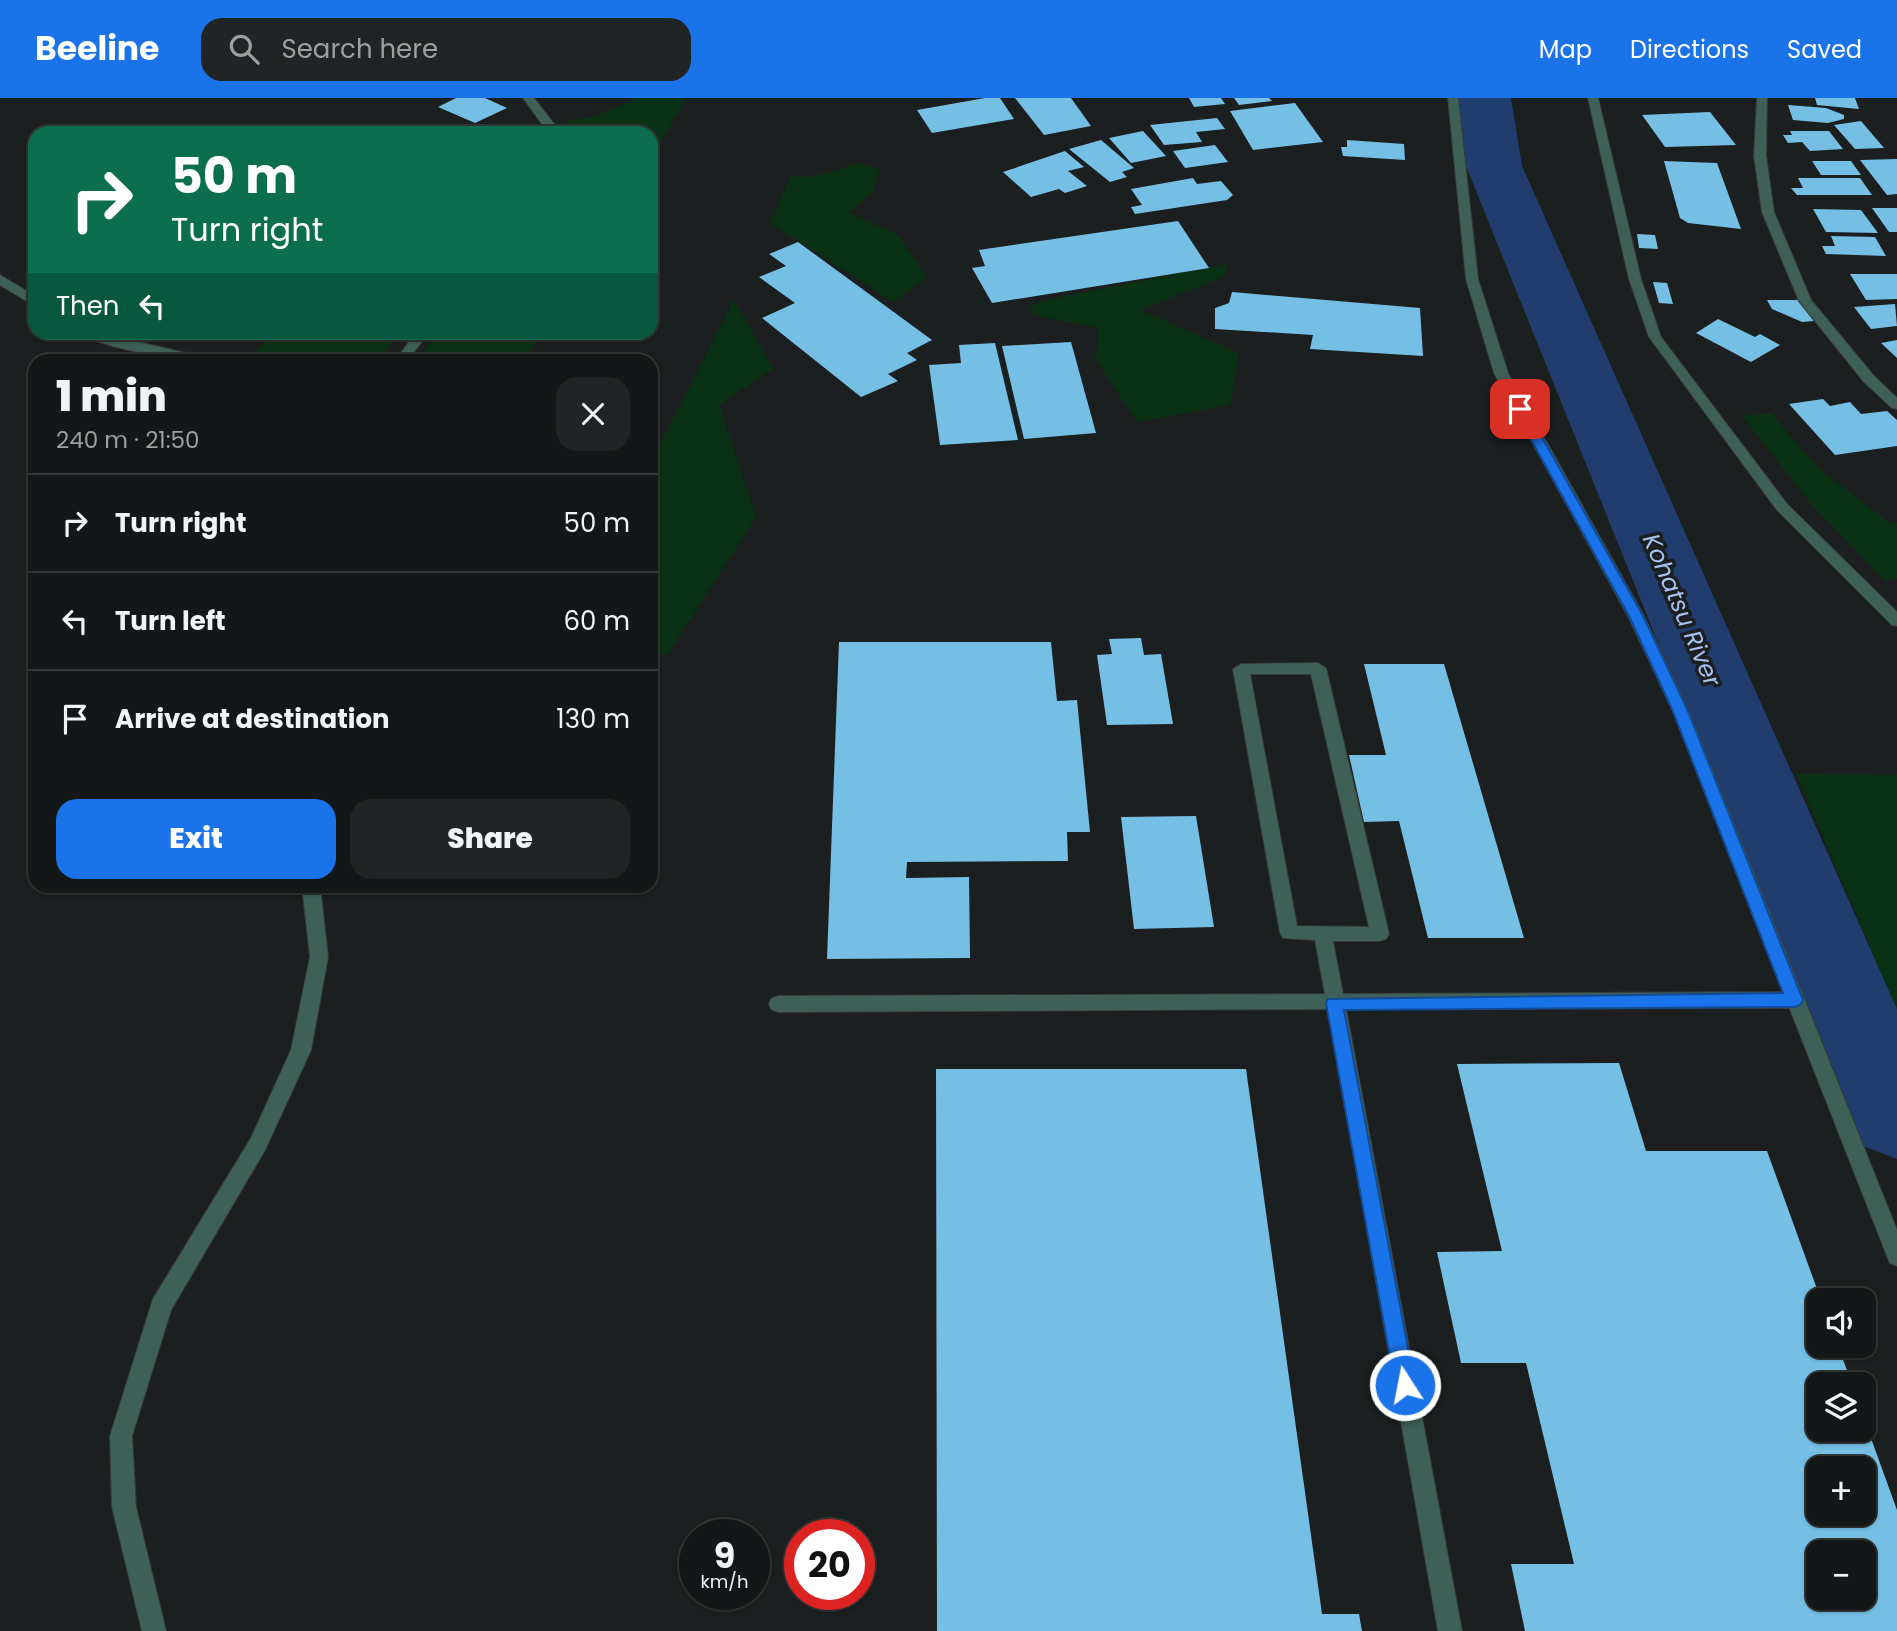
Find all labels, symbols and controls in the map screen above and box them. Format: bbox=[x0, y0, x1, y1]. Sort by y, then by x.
search box bbox=[201, 18, 691, 81]
text: Beeline bbox=[35, 25, 159, 72]
icon: search bbox=[225, 30, 263, 68]
text: Search here bbox=[281, 31, 438, 67]
text: Map bbox=[1539, 33, 1592, 66]
text: Directions bbox=[1630, 33, 1749, 66]
text: Saved bbox=[1787, 33, 1862, 66]
text: 50 m bbox=[171, 142, 297, 210]
icon: right bbox=[56, 154, 147, 245]
text: Turn right bbox=[171, 207, 323, 252]
icon: left bbox=[133, 287, 171, 325]
text: Then bbox=[56, 288, 119, 324]
text: 1 min bbox=[56, 367, 167, 426]
button: close bbox=[556, 377, 630, 451]
pin bbox=[1490, 379, 1550, 439]
icon: arrive bbox=[1501, 390, 1539, 428]
text: 240 m · 21:50 bbox=[56, 424, 200, 456]
icon: right bbox=[56, 504, 94, 542]
text: Turn right bbox=[115, 505, 247, 541]
text: 50 m bbox=[564, 505, 630, 541]
water label: Kohatsu River bbox=[1635, 529, 1729, 692]
icon: left bbox=[56, 602, 94, 640]
text: Turn left bbox=[115, 603, 226, 639]
text: 60 m bbox=[563, 603, 630, 639]
icon: arrive bbox=[56, 700, 94, 738]
text: Arrive at destination bbox=[115, 701, 390, 737]
text: 130 m bbox=[556, 701, 630, 737]
button: Exit bbox=[56, 799, 336, 879]
button: Share bbox=[350, 799, 630, 879]
map controls bbox=[1806, 1288, 1876, 1610]
button: sound bbox=[1806, 1288, 1876, 1358]
position arrow bbox=[1368, 1348, 1442, 1422]
button: layers bbox=[1806, 1372, 1876, 1442]
button: + bbox=[1806, 1456, 1876, 1526]
speed limit sign: 20 bbox=[784, 1519, 875, 1610]
text: 9 bbox=[714, 1531, 735, 1580]
button: − bbox=[1806, 1540, 1876, 1610]
text: km/h bbox=[701, 1569, 748, 1594]

